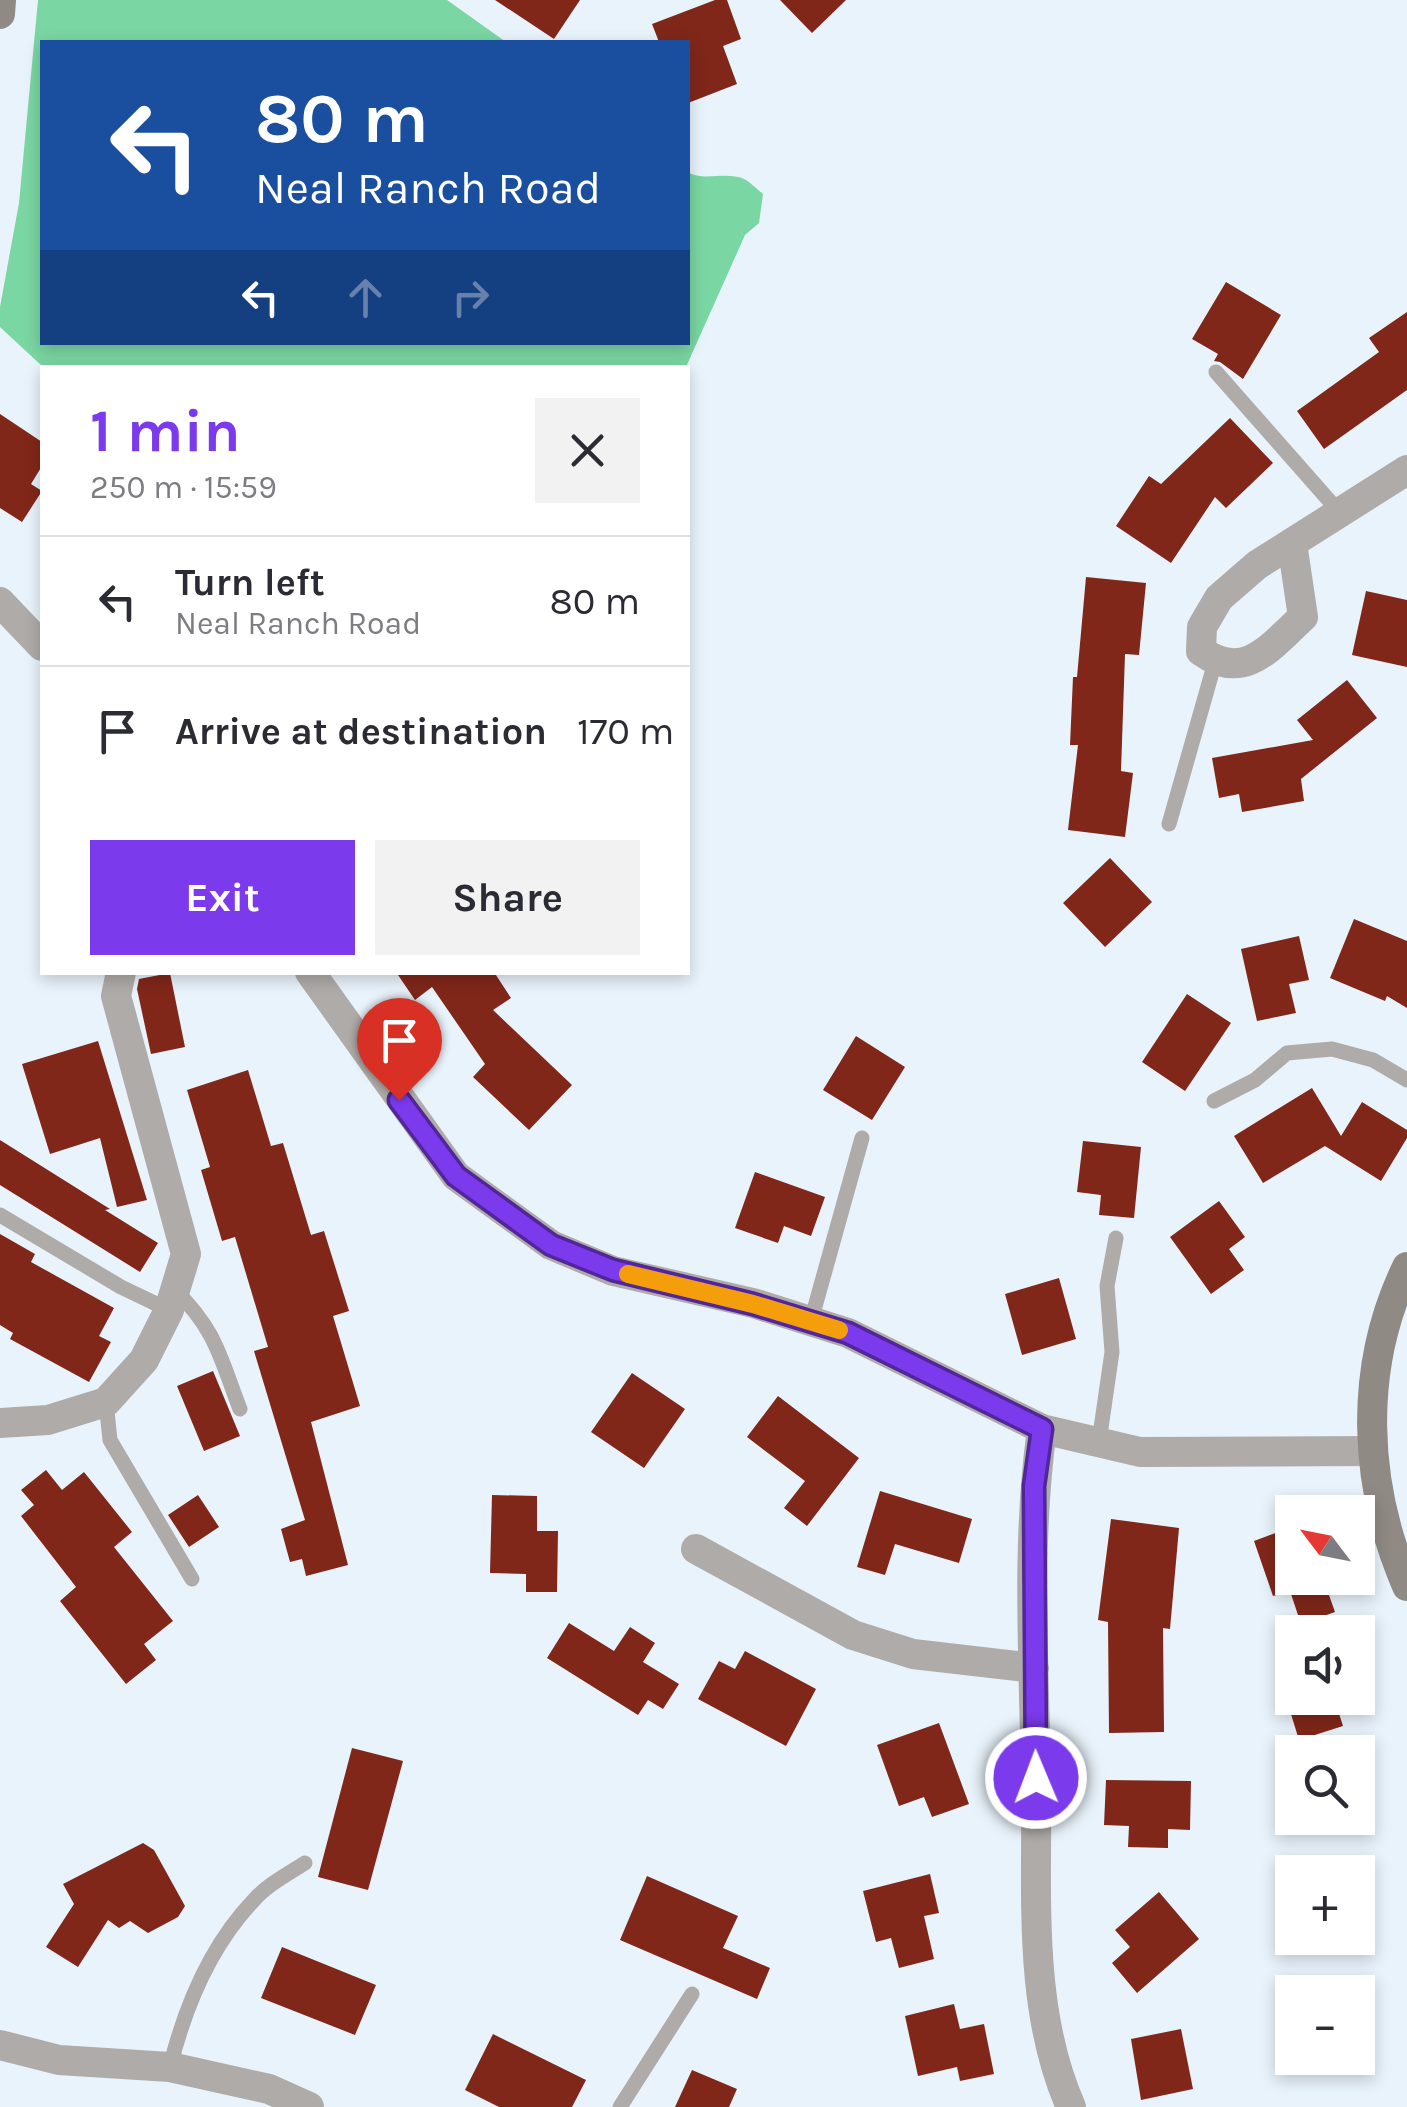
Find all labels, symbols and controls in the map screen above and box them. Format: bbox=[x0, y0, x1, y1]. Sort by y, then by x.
text: 80 m bbox=[255, 78, 429, 160]
icon: left bbox=[90, 80, 220, 210]
text: Neal Ranch Road bbox=[255, 162, 601, 214]
icon: left bbox=[233, 270, 288, 325]
icon: ahead bbox=[338, 270, 393, 325]
icon: right bbox=[443, 270, 498, 325]
text: 1 min bbox=[90, 396, 241, 466]
button: close bbox=[535, 398, 640, 503]
text: 250 m · 15:59 bbox=[90, 469, 277, 506]
text: Turn left bbox=[175, 560, 325, 605]
icon: left bbox=[90, 574, 145, 629]
text: 80 m bbox=[550, 579, 640, 624]
text: Neal Ranch Road bbox=[175, 605, 421, 642]
icon: arrive bbox=[90, 704, 145, 759]
text: Arrive at destination bbox=[175, 709, 547, 754]
text: 170 m bbox=[577, 709, 674, 754]
button: Exit bbox=[90, 840, 355, 955]
button: Share bbox=[375, 840, 640, 955]
pin bbox=[357, 998, 442, 1101]
icon: arrive bbox=[372, 1013, 427, 1068]
north arrow bbox=[1275, 1495, 1375, 1595]
map controls bbox=[1275, 1495, 1375, 2075]
button: sound bbox=[1275, 1615, 1375, 1715]
position arrow bbox=[984, 1726, 1088, 1830]
button: search bbox=[1275, 1735, 1375, 1835]
button: + bbox=[1275, 1855, 1375, 1955]
button: − bbox=[1275, 1975, 1375, 2075]

